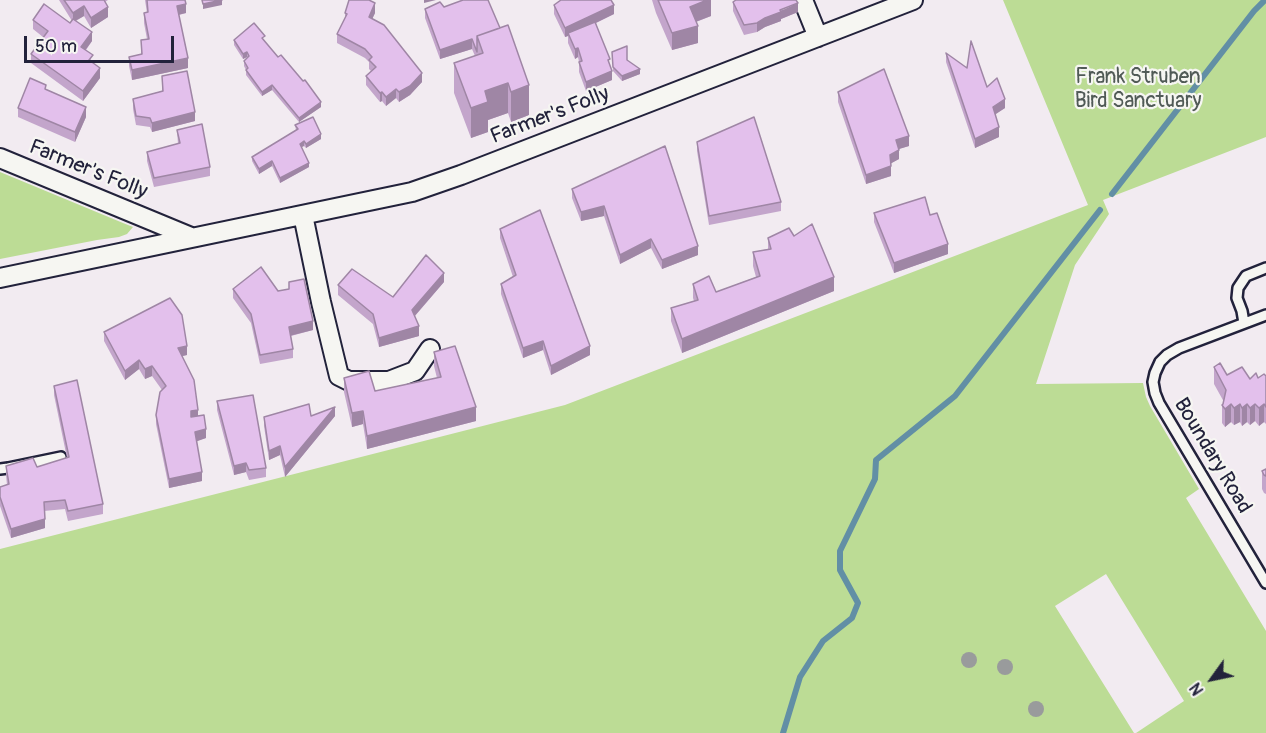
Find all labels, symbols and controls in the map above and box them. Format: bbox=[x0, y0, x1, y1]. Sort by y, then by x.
scale bar bbox=[27, 24, 177, 62]
text: 50 m bbox=[35, 35, 77, 58]
park label: Frank Struben Bird Sanctuary bbox=[1075, 65, 1201, 115]
street label: Farmer's Folly bbox=[487, 82, 613, 150]
street label: Farmer's Folly bbox=[25, 135, 151, 205]
street label: Boundary Road bbox=[1168, 394, 1256, 518]
north arrow bbox=[1182, 649, 1242, 709]
text: N bbox=[1186, 679, 1208, 699]

